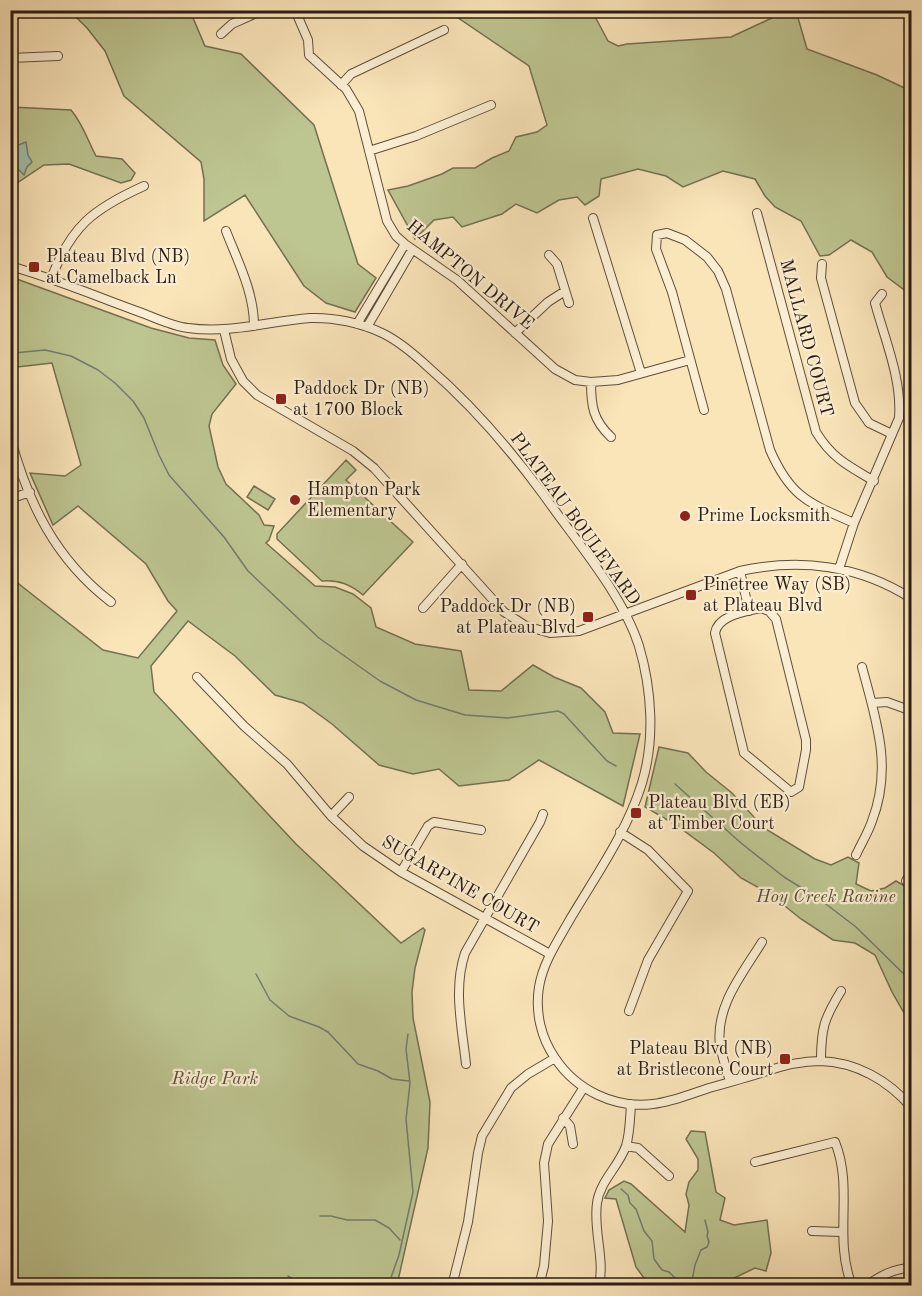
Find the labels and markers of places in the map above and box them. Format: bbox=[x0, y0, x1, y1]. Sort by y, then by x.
place label: Plateau Blvd (NB) at Camelback Ln bbox=[46, 247, 190, 287]
marker: Plateau Blvd (NB) at Camelback Ln bbox=[27, 260, 41, 274]
place label: Paddock Dr (NB) at 1700 Block bbox=[293, 379, 429, 419]
marker: Paddock Dr (NB) at 1700 Block bbox=[274, 392, 288, 406]
place label: Hampton Park Elementary bbox=[307, 481, 421, 520]
marker: Hampton Park Elementary bbox=[288, 493, 302, 507]
place label: Prime Locksmith bbox=[697, 507, 831, 525]
marker: Prime Locksmith bbox=[678, 509, 692, 523]
place label: Pinetree Way (SB) at Plateau Blvd bbox=[703, 575, 851, 615]
marker: Pinetree Way (SB) at Plateau Blvd bbox=[684, 588, 698, 602]
place label: Paddock Dr (NB) at Plateau Blvd bbox=[440, 597, 576, 637]
marker: Paddock Dr (NB) at Plateau Blvd bbox=[581, 610, 595, 624]
place label: Plateau Blvd (EB) at Timber Court bbox=[648, 793, 791, 833]
marker: Plateau Blvd (EB) at Timber Court bbox=[629, 806, 643, 820]
place label: Plateau Blvd (NB) at Bristlecone Court bbox=[617, 1039, 773, 1079]
marker: Plateau Blvd (NB) at Bristlecone Court bbox=[778, 1052, 792, 1066]

